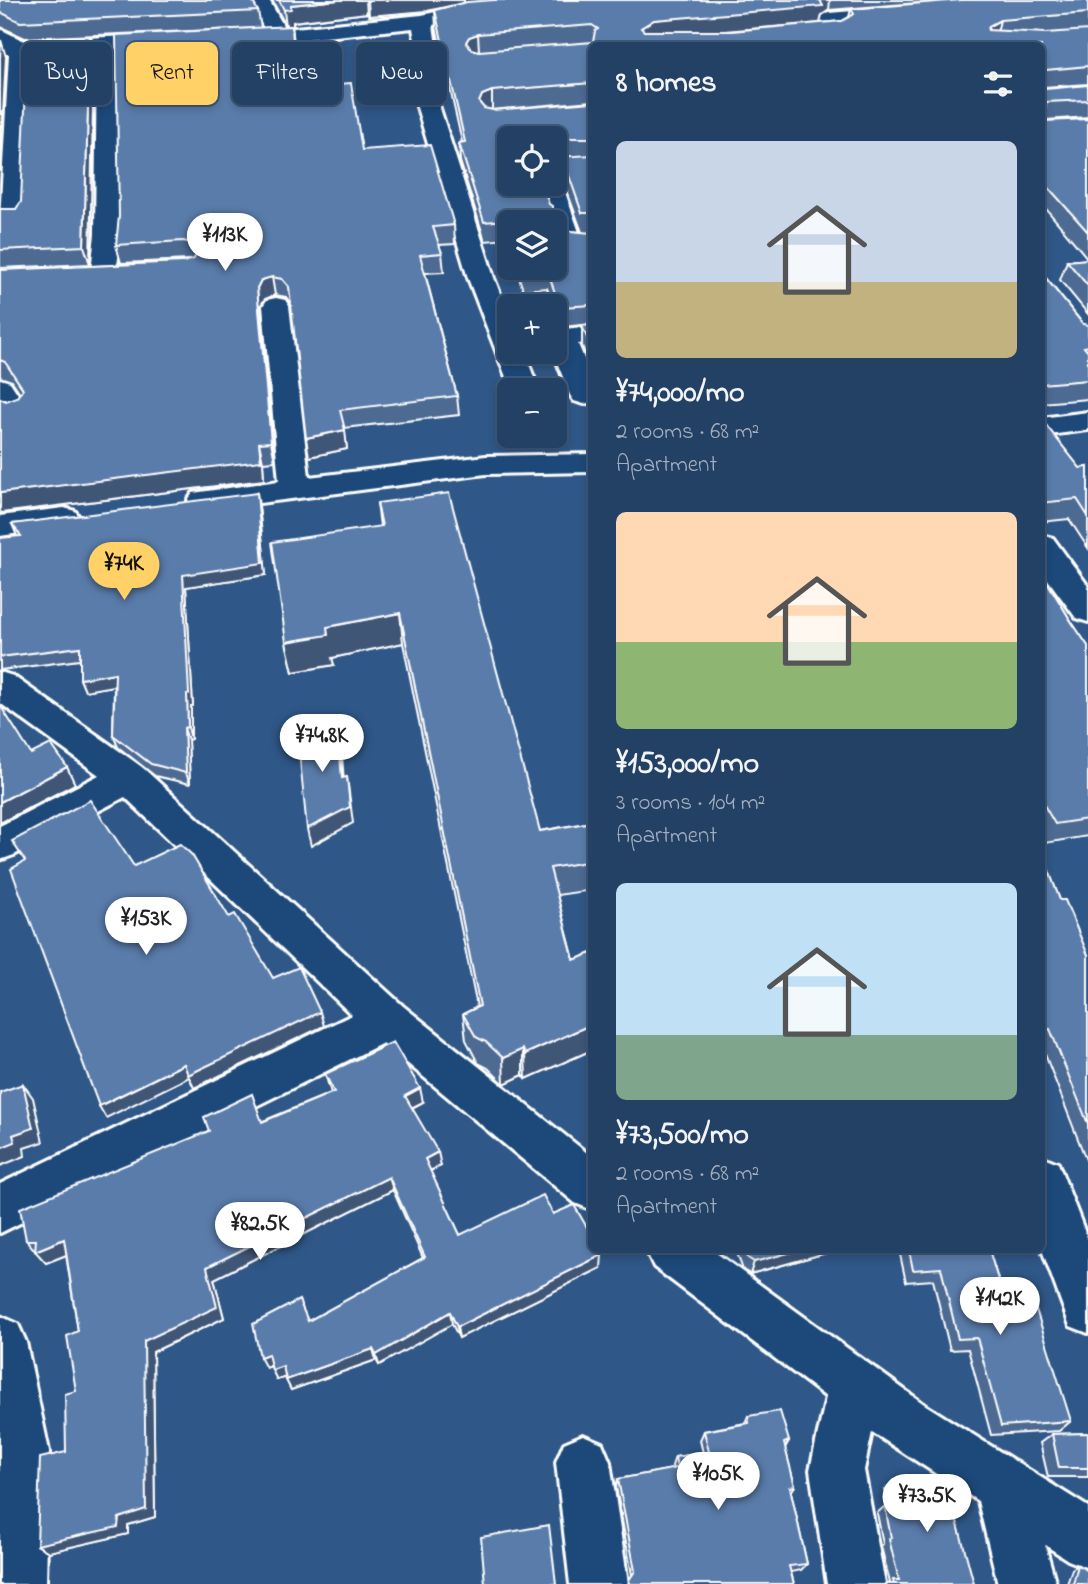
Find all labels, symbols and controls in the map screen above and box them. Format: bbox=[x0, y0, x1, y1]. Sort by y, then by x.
chip: Buy bbox=[21, 42, 112, 105]
chip: Rent bbox=[126, 42, 218, 105]
chip: Filters bbox=[232, 42, 342, 105]
chip: New bbox=[356, 42, 447, 105]
text: 8 homes bbox=[616, 62, 717, 106]
icon: filters bbox=[979, 65, 1017, 103]
map controls bbox=[497, 126, 567, 448]
button: locate bbox=[497, 126, 567, 196]
icon: home bbox=[754, 187, 880, 313]
button: layers bbox=[497, 210, 567, 280]
pin: ¥113K bbox=[176, 214, 274, 273]
text: ¥113K bbox=[203, 219, 247, 252]
button: + bbox=[497, 294, 567, 364]
text: ¥74,000/mo bbox=[616, 372, 745, 416]
button: − bbox=[497, 378, 567, 448]
text: 2 rooms · 68 m² bbox=[616, 416, 759, 449]
text: Apartment bbox=[616, 449, 717, 482]
pin: ¥74K bbox=[83, 542, 165, 602]
text: ¥74K bbox=[104, 548, 144, 581]
icon: home bbox=[754, 558, 880, 684]
pin: ¥74.8K bbox=[265, 714, 379, 774]
text: ¥74.8K bbox=[296, 720, 348, 753]
text: ¥153,000/mo bbox=[616, 743, 759, 787]
text: 3 rooms · 104 m² bbox=[616, 787, 765, 820]
text: Apartment bbox=[616, 820, 717, 853]
pin: ¥153K bbox=[97, 898, 195, 957]
text: ¥153K bbox=[121, 903, 171, 936]
icon: home bbox=[754, 929, 880, 1055]
text: ¥73,500/mo bbox=[616, 1114, 749, 1158]
text: 2 rooms · 68 m² bbox=[616, 1158, 759, 1191]
text: Apartment bbox=[616, 1191, 717, 1224]
pin: ¥82.5K bbox=[203, 1202, 317, 1262]
text: ¥82.5K bbox=[231, 1208, 289, 1241]
pin: ¥142K bbox=[951, 1278, 1049, 1337]
text: ¥142K bbox=[976, 1283, 1024, 1316]
pin: ¥105K bbox=[669, 1452, 767, 1512]
text: ¥105K bbox=[693, 1458, 743, 1491]
pin: ¥73.5K bbox=[870, 1474, 984, 1534]
text: ¥73.5K bbox=[899, 1480, 955, 1513]

